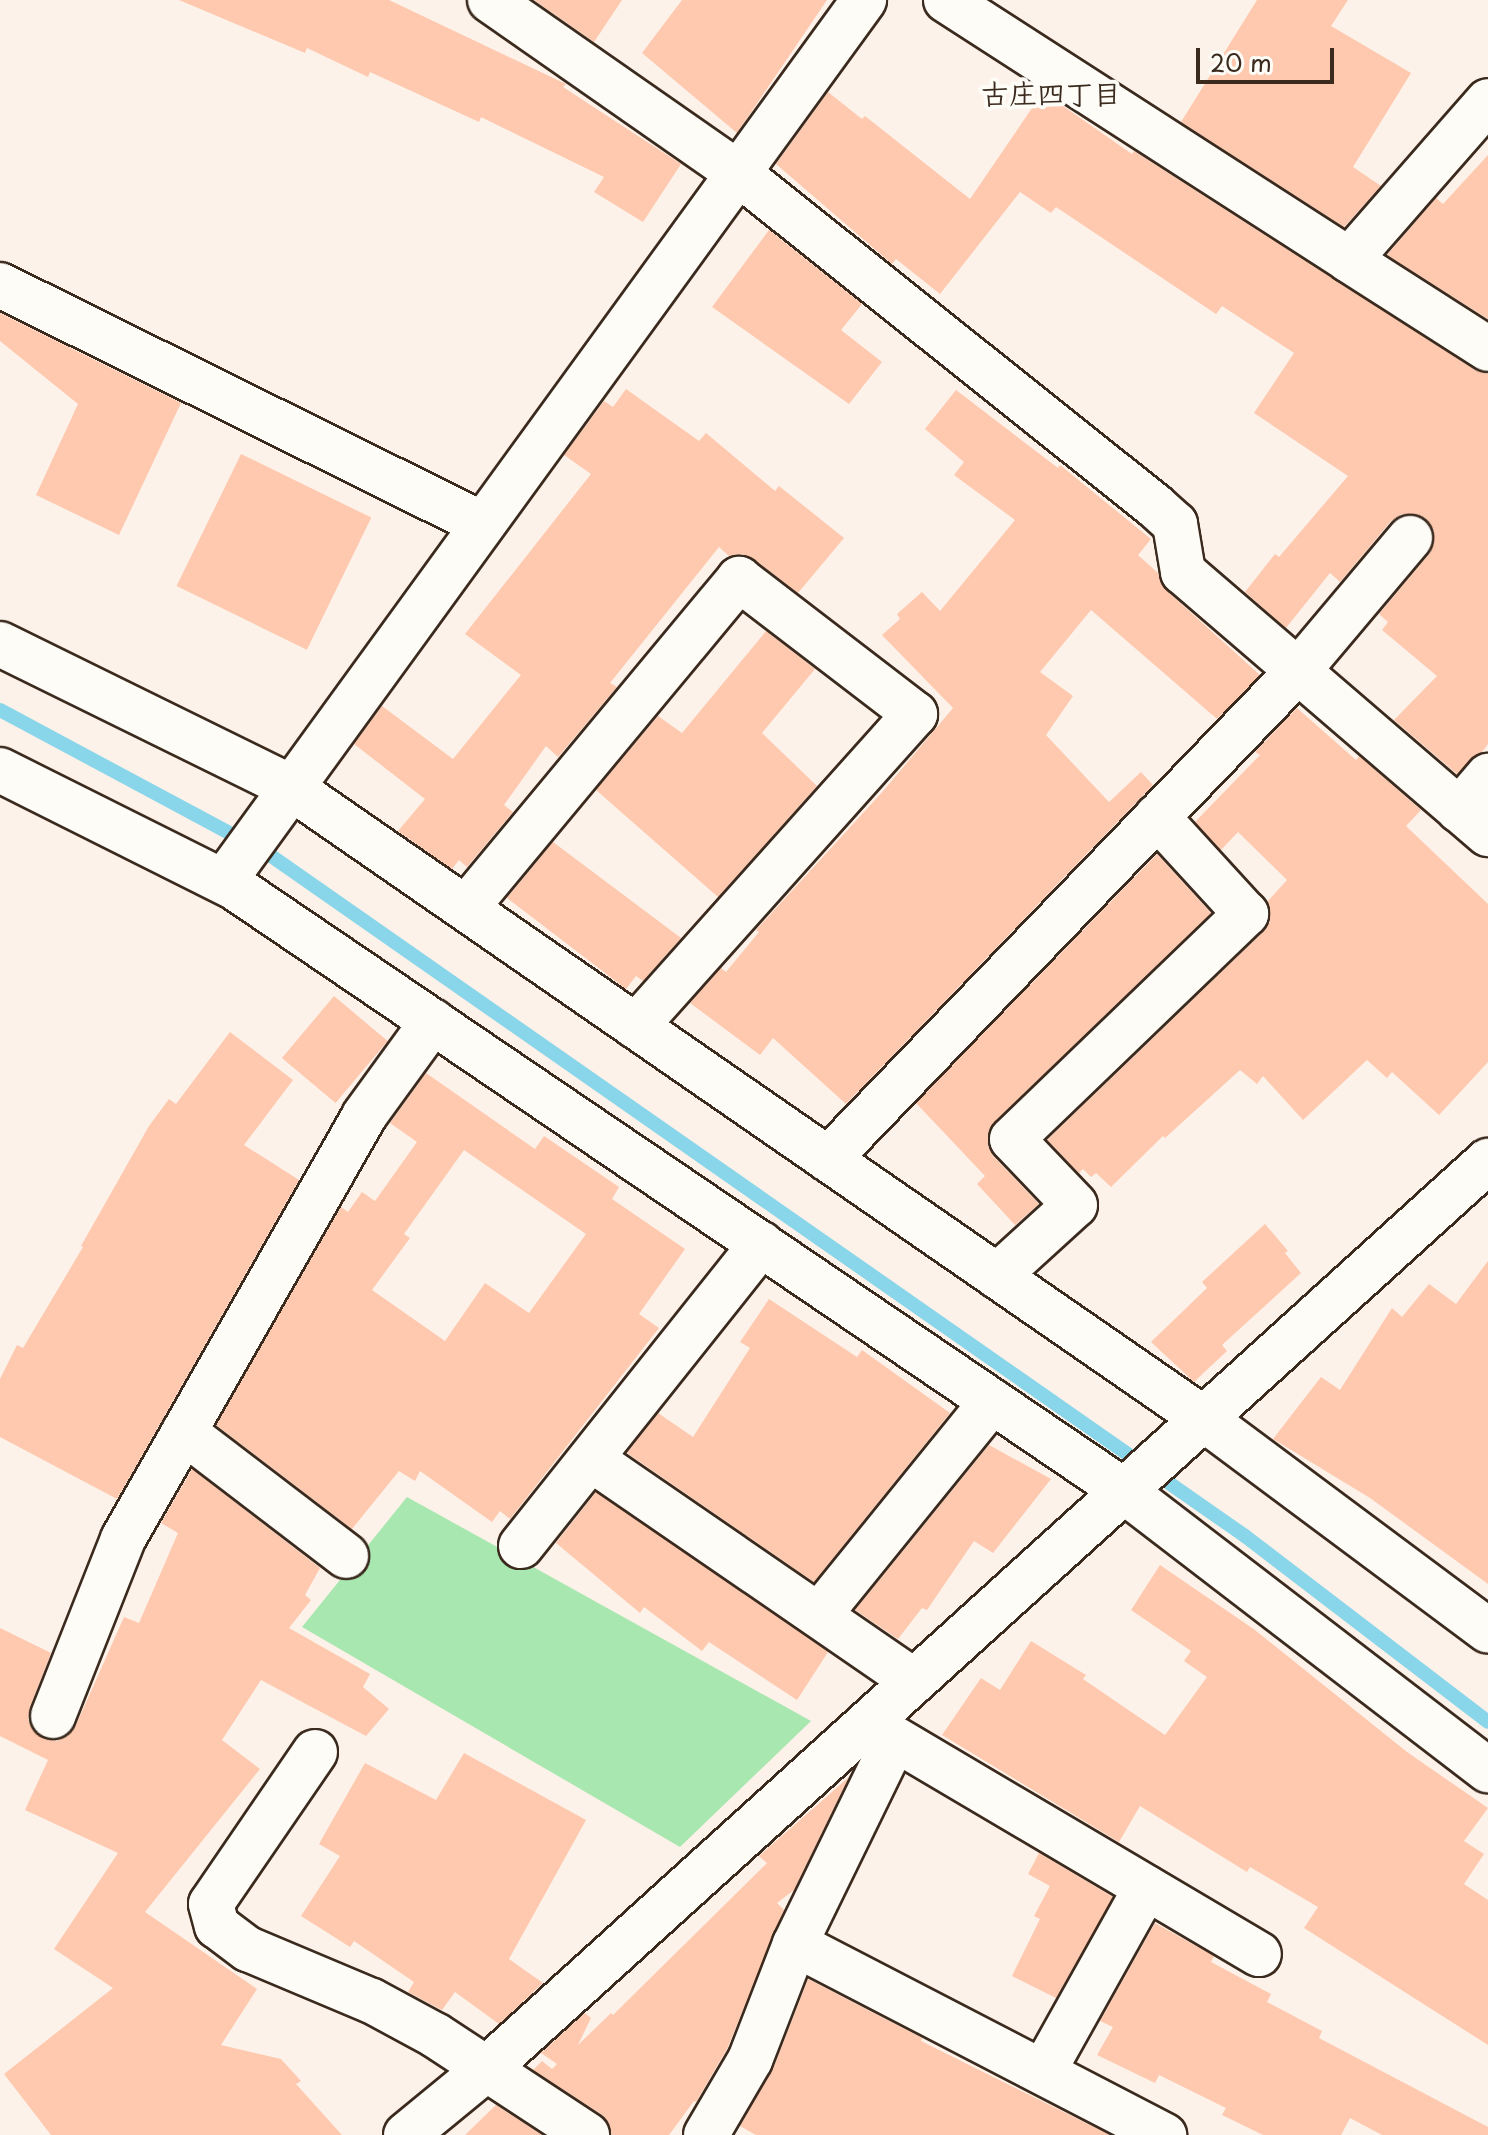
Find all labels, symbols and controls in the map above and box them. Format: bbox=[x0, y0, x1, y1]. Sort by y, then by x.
scale bar bbox=[1200, 32, 1338, 82]
text: 20 m bbox=[1210, 44, 1272, 80]
district label: 古庄四丁目 bbox=[981, 76, 1121, 110]

